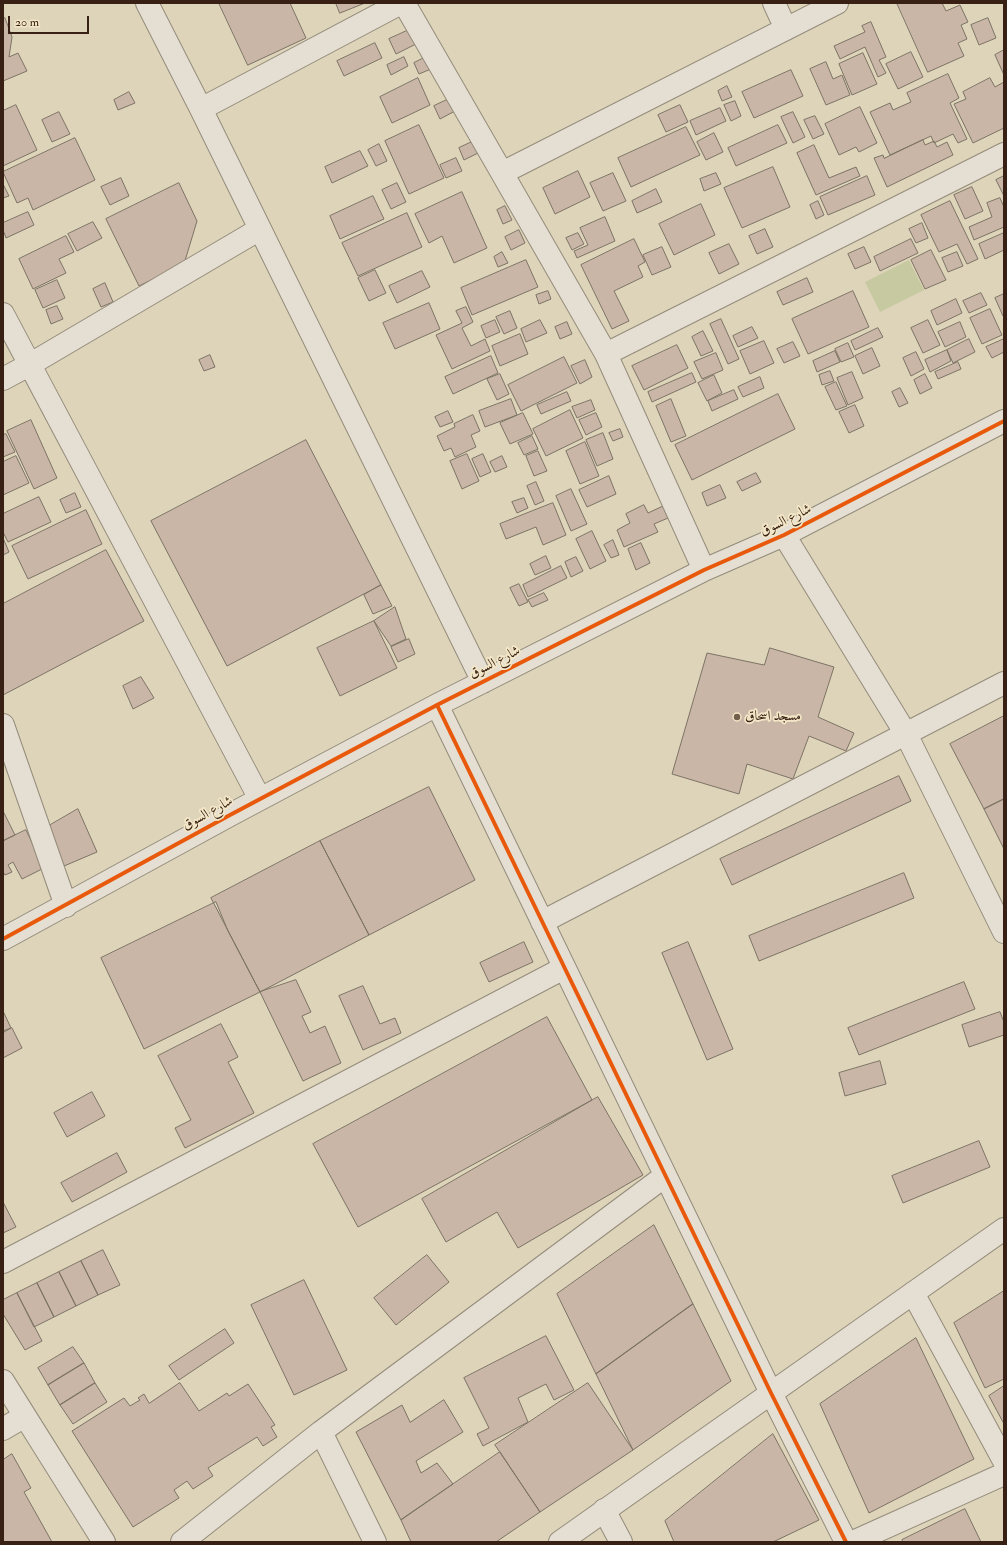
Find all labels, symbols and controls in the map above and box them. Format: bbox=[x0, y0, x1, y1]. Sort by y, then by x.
scale bar bbox=[10, 8, 91, 34]
text: 20 m bbox=[15, 15, 39, 30]
street label: شارع السوق bbox=[758, 501, 814, 541]
street label: شارع السوق bbox=[467, 643, 523, 683]
place label: مسجد اسحاق bbox=[745, 709, 801, 725]
marker: مسجد اسحاق bbox=[732, 712, 742, 722]
street label: شارع السوق bbox=[180, 793, 236, 835]

